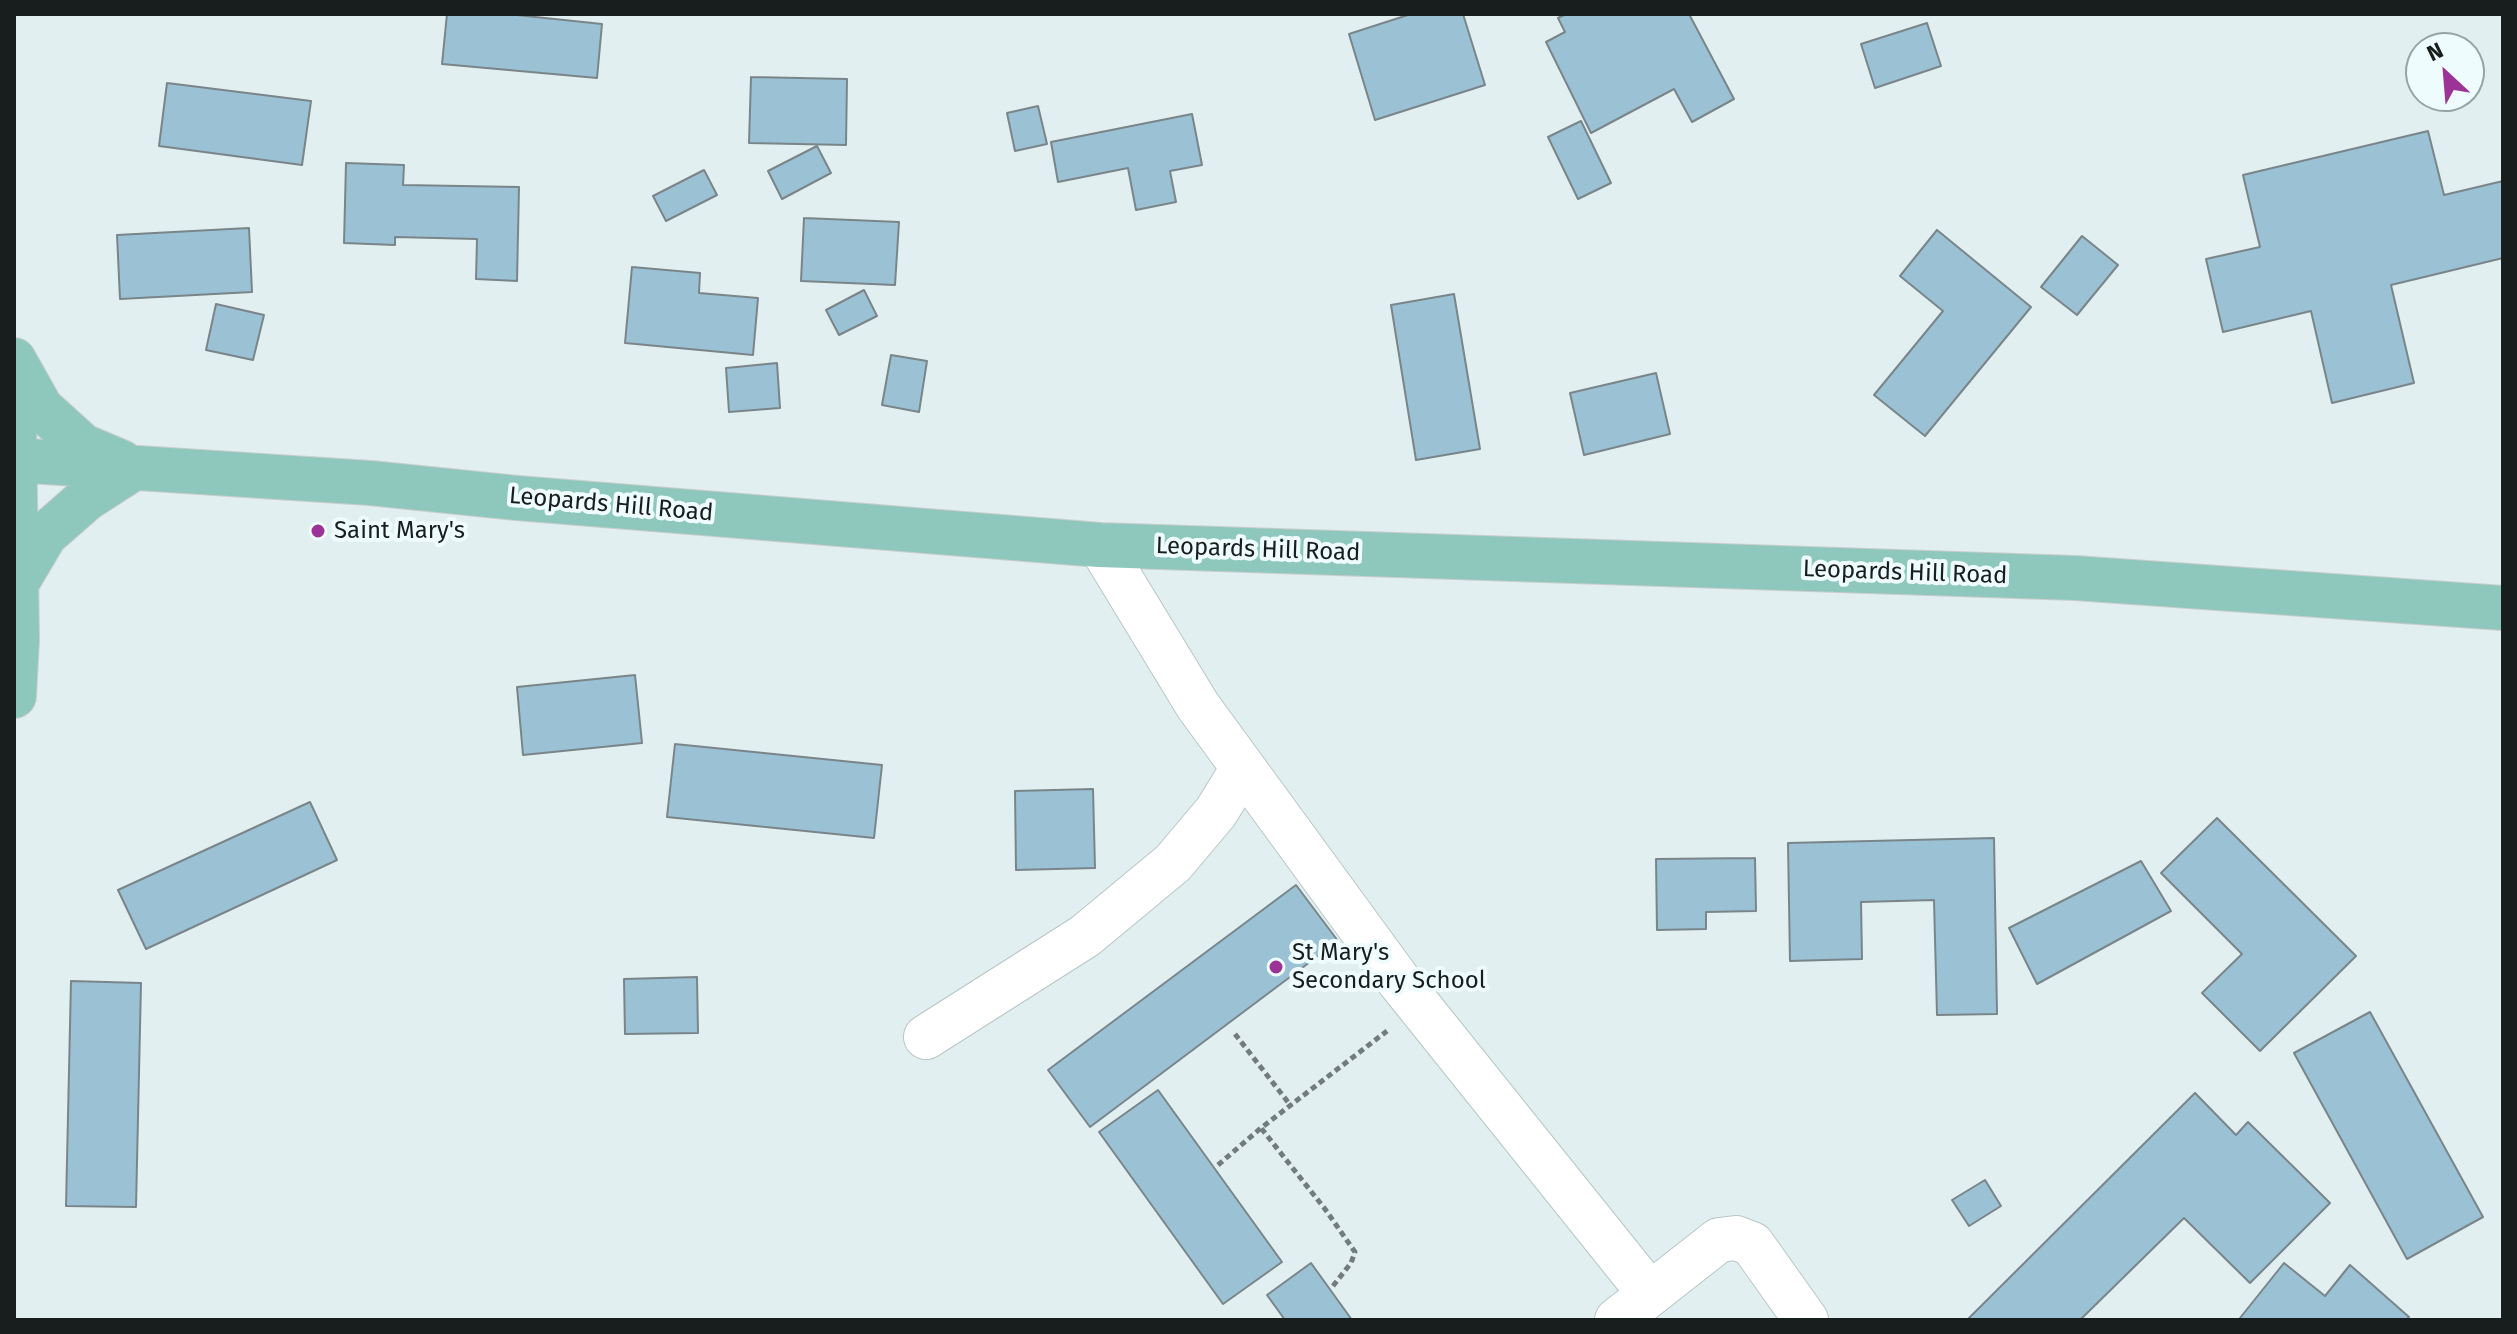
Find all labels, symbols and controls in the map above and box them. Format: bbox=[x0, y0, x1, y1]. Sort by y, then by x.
north arrow bbox=[2405, 32, 2485, 112]
text: N bbox=[2423, 36, 2448, 67]
street label: Leopards Hill Road bbox=[508, 482, 714, 528]
place label: Saint Mary's bbox=[334, 517, 465, 545]
marker: Saint Mary's bbox=[309, 522, 327, 540]
street label: Leopards Hill Road bbox=[1155, 532, 1361, 568]
street label: Leopards Hill Road bbox=[1802, 555, 2008, 591]
place label: St Mary's Secondary School bbox=[1292, 939, 1486, 995]
marker: St Mary's Secondary School bbox=[1267, 958, 1285, 976]

